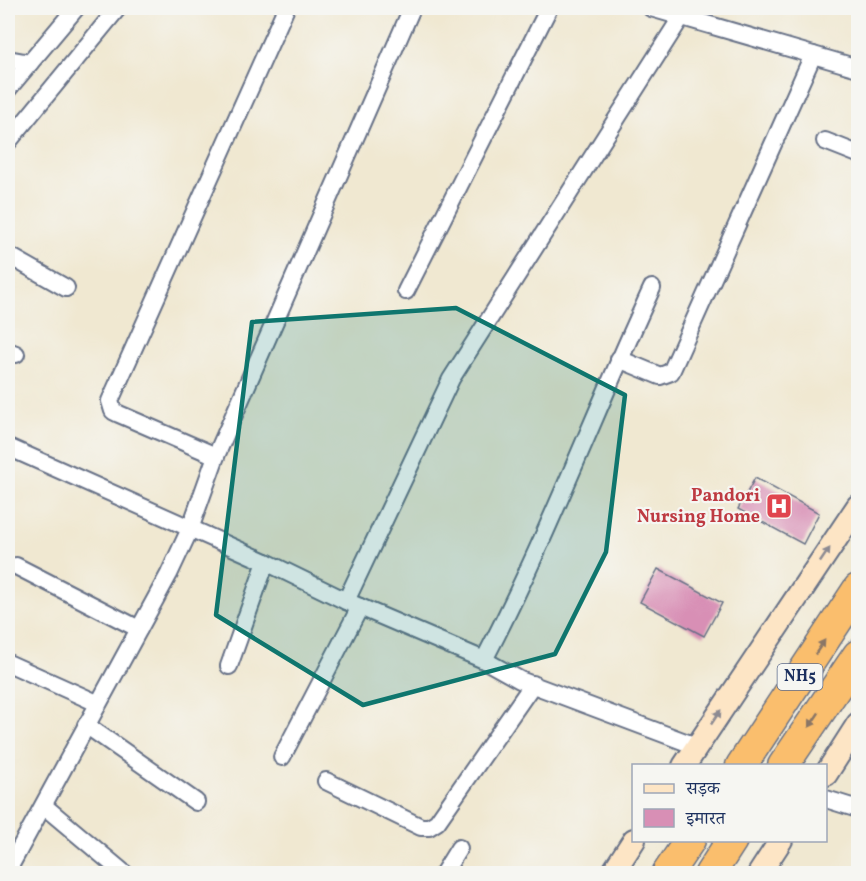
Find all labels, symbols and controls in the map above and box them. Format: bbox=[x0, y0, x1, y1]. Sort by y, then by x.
place label: Pandori Nursing Home bbox=[637, 484, 760, 530]
hospital icon: Pandori Nursing Home bbox=[764, 491, 794, 521]
one-way arrow bbox=[820, 547, 831, 564]
one-way arrow bbox=[814, 639, 825, 655]
road number: NH5 bbox=[778, 664, 822, 690]
one-way arrow bbox=[710, 709, 721, 725]
one-way arrow bbox=[808, 712, 820, 728]
legend bbox=[632, 764, 827, 842]
text: सड़क bbox=[685, 777, 721, 802]
text: इमारत bbox=[685, 807, 726, 832]

